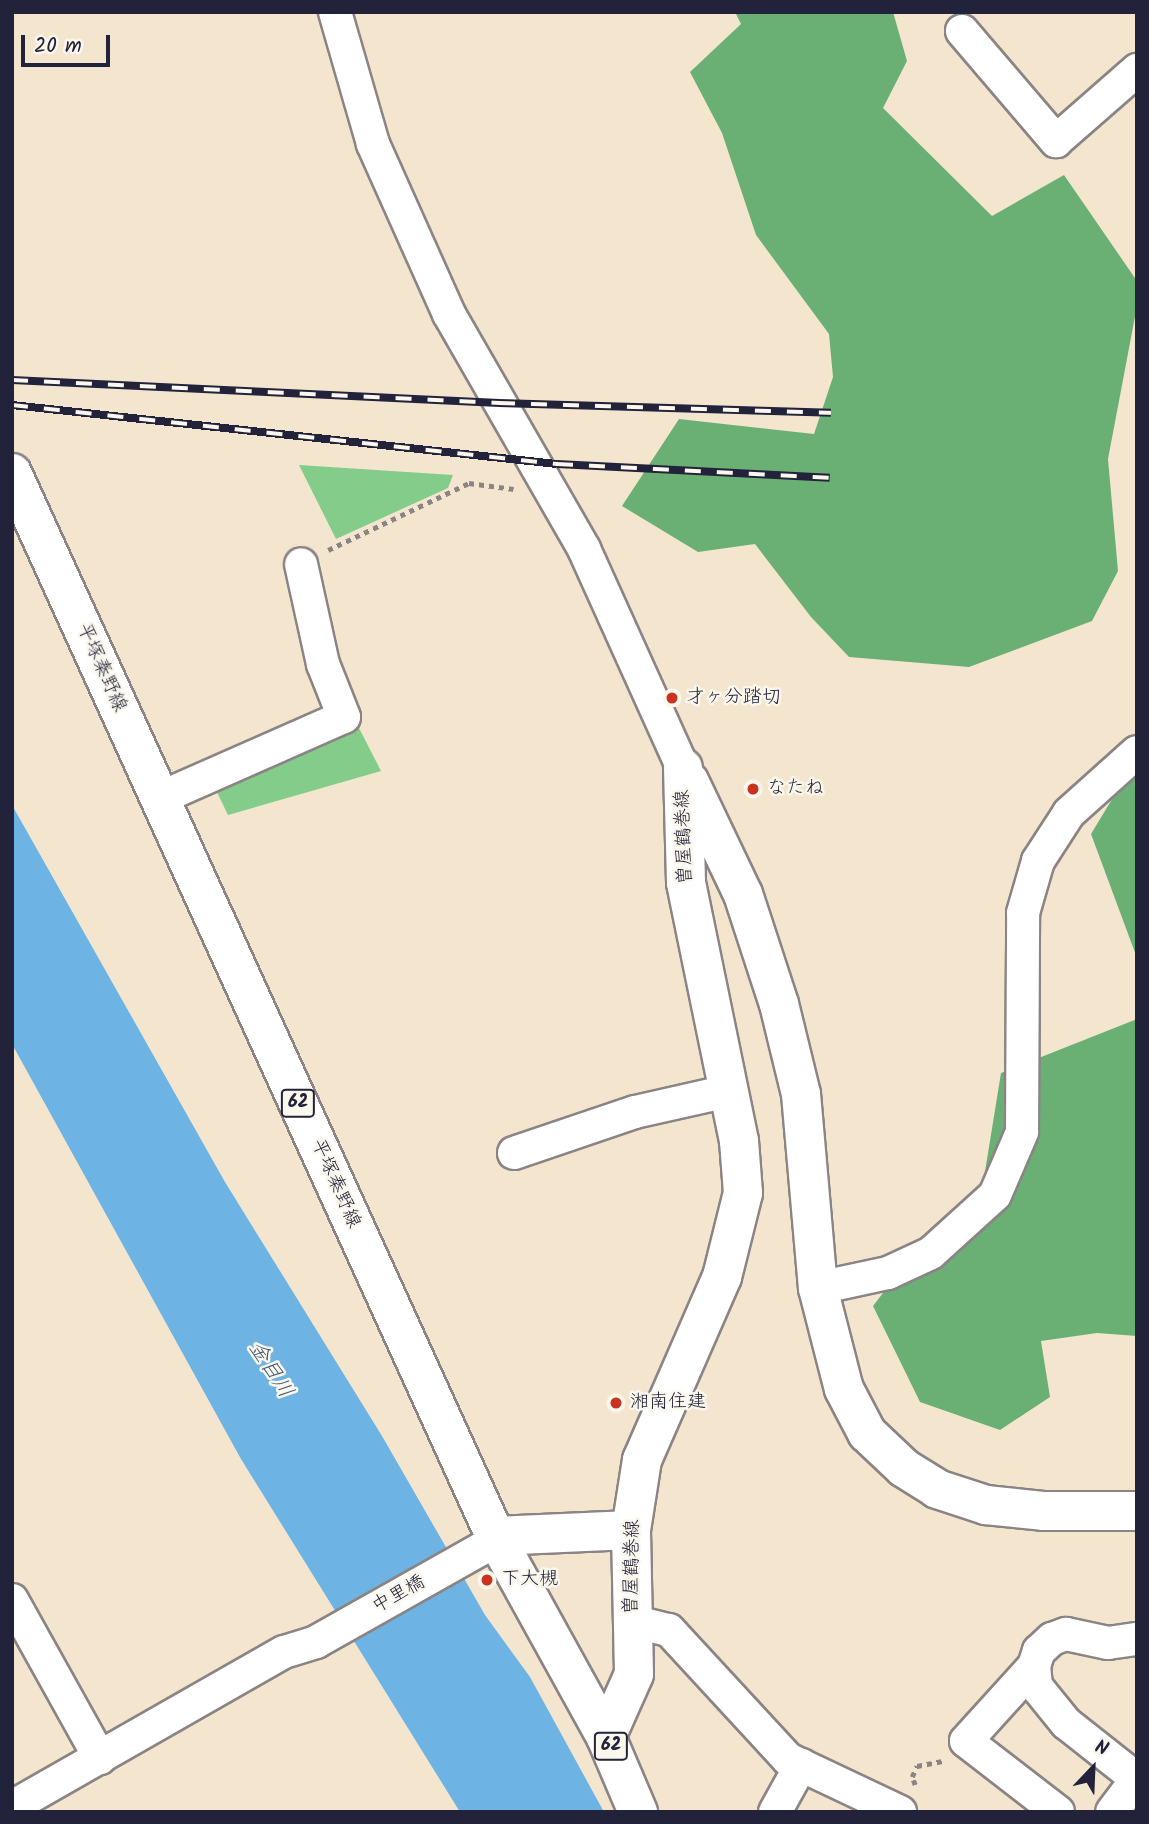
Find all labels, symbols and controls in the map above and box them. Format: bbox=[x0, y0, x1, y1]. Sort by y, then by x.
scale bar bbox=[24, 21, 114, 65]
text: 20 m bbox=[34, 30, 82, 63]
street label: 平塚秦野線 bbox=[71, 620, 131, 716]
place label: 才ヶ分踏切 bbox=[686, 687, 781, 709]
marker: 才ヶ分踏切 bbox=[664, 690, 680, 706]
place label: なたね bbox=[767, 778, 824, 800]
marker: なたね bbox=[745, 781, 761, 797]
street label: 曽屋鶴巻線 bbox=[672, 789, 698, 885]
road number: 62 bbox=[280, 1088, 316, 1118]
street label: 平塚秦野線 bbox=[305, 1136, 365, 1232]
water label: 金目川 bbox=[242, 1337, 298, 1403]
place label: 湘南住建 bbox=[630, 1392, 706, 1414]
marker: 湘南住建 bbox=[608, 1395, 624, 1411]
street label: 曽屋鶴巻線 bbox=[621, 1519, 645, 1615]
place label: 下大槻 bbox=[501, 1569, 558, 1591]
street label: 中里橋 bbox=[369, 1571, 429, 1619]
marker: 下大槻 bbox=[479, 1572, 495, 1588]
road number: 62 bbox=[594, 1731, 628, 1760]
north arrow bbox=[1058, 1733, 1128, 1803]
text: N bbox=[1090, 1733, 1113, 1765]

